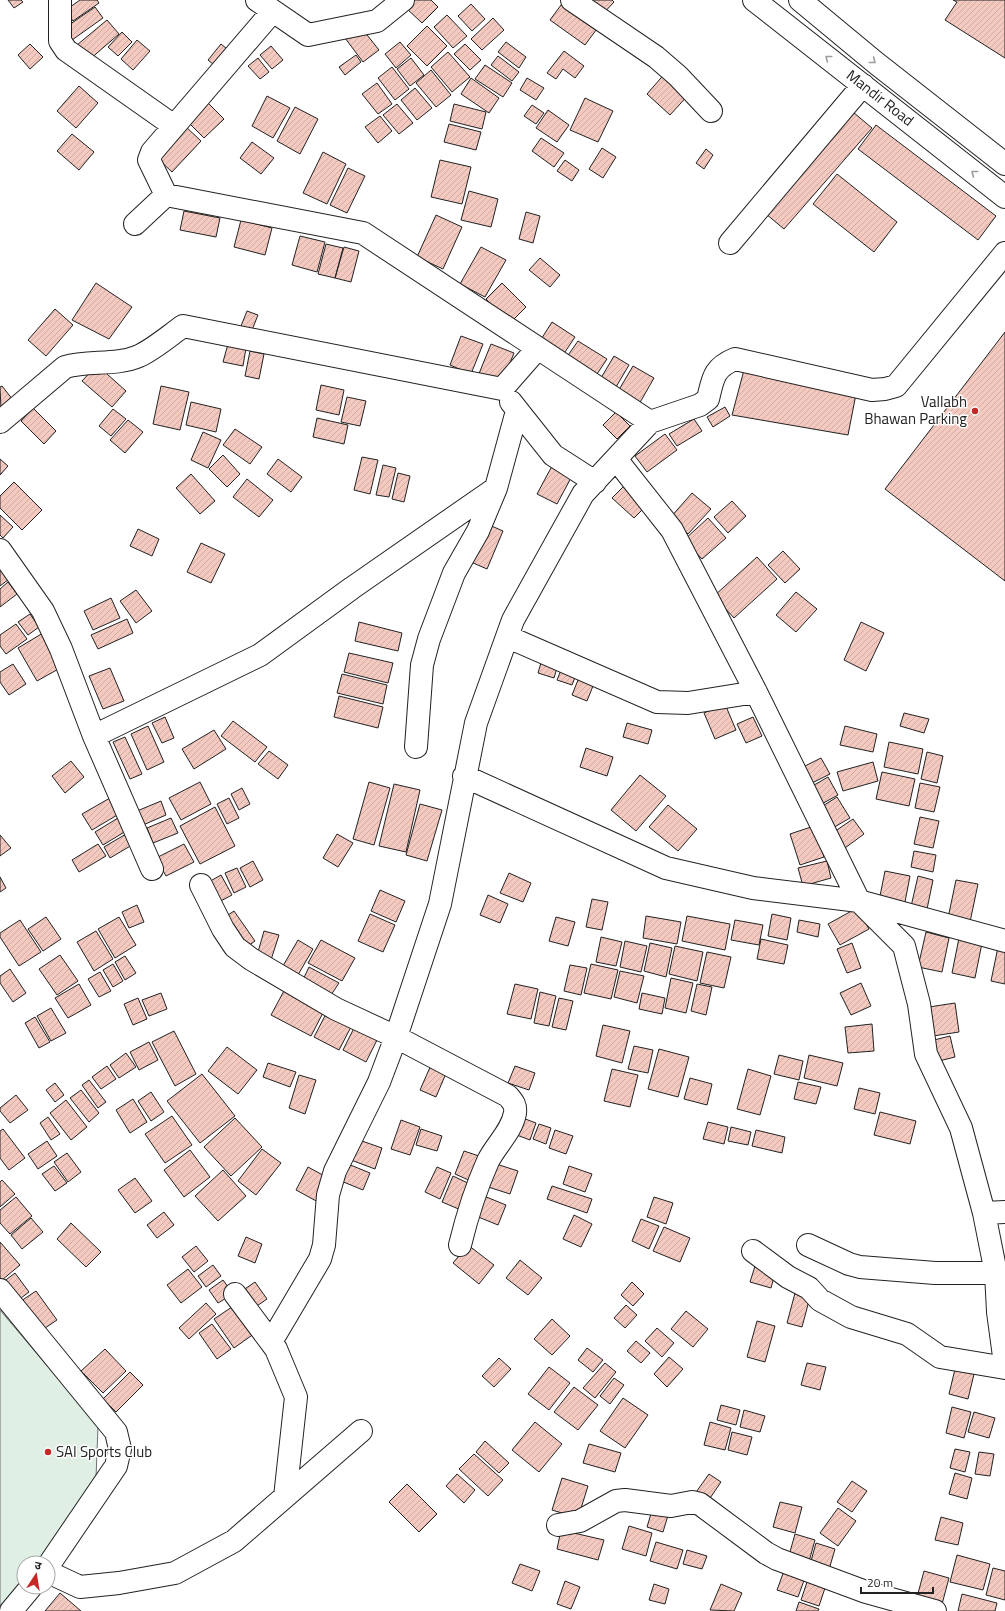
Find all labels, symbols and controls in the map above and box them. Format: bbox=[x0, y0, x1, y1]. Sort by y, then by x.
one-way arrow bbox=[826, 55, 833, 62]
one-way arrow bbox=[869, 56, 876, 63]
street label: Mandir Road bbox=[842, 64, 919, 131]
one-way arrow bbox=[972, 171, 979, 178]
place label: Vallabh Bhawan Parking bbox=[864, 390, 967, 430]
marker: Vallabh Bhawan Parking bbox=[970, 406, 980, 416]
place label: SAI Sports Club bbox=[56, 1440, 152, 1463]
marker: SAI Sports Club bbox=[43, 1447, 53, 1457]
north arrow bbox=[16, 1555, 56, 1595]
text: उ bbox=[33, 1557, 43, 1574]
scale bar bbox=[861, 1569, 933, 1595]
text: 20 m bbox=[867, 1573, 893, 1592]

